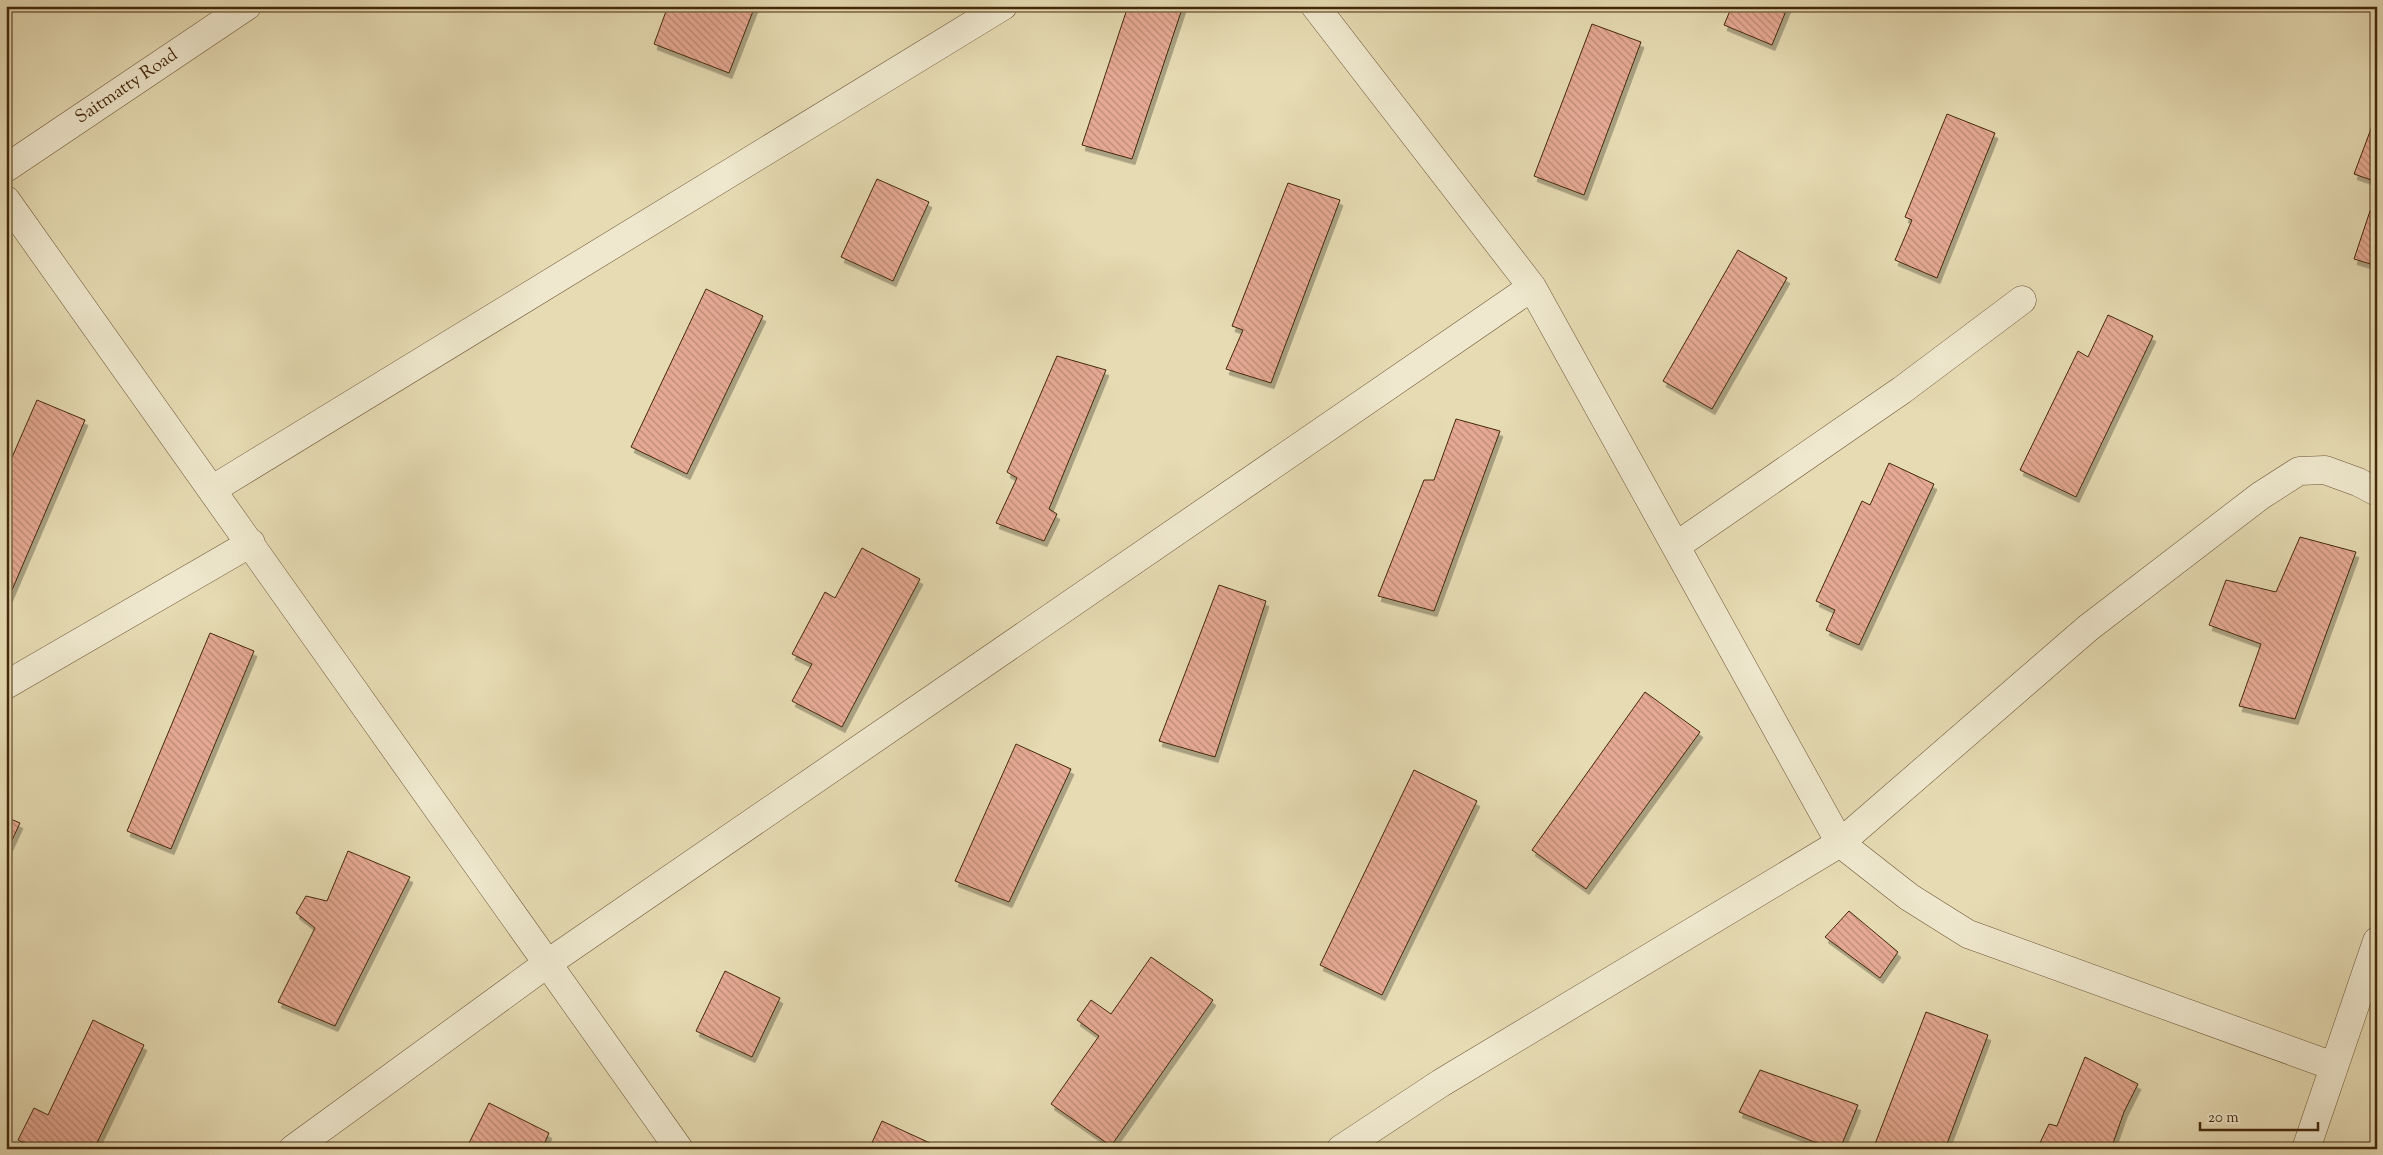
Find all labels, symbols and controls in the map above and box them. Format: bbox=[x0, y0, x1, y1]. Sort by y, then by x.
street label: Saitmatty Road bbox=[70, 43, 184, 131]
scale bar bbox=[2200, 1100, 2318, 1132]
text: 20 m bbox=[2208, 1108, 2239, 1129]

